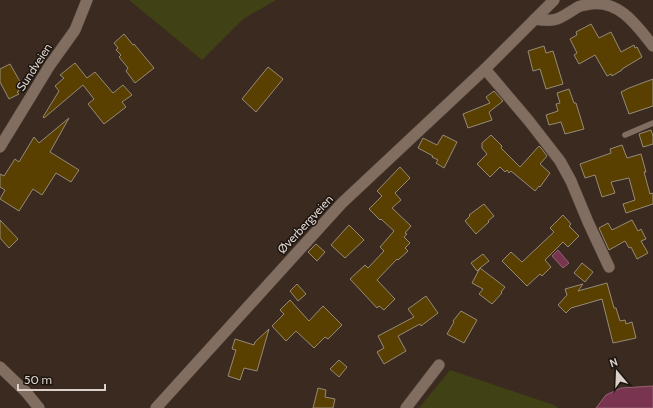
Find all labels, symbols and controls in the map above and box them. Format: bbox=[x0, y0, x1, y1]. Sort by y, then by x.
street label: Sundveien bbox=[13, 40, 55, 94]
street label: Øverbergveien bbox=[274, 191, 336, 256]
north arrow bbox=[597, 352, 637, 392]
text: N bbox=[608, 355, 620, 370]
scale bar bbox=[18, 366, 105, 392]
text: 50 m bbox=[24, 372, 52, 387]

